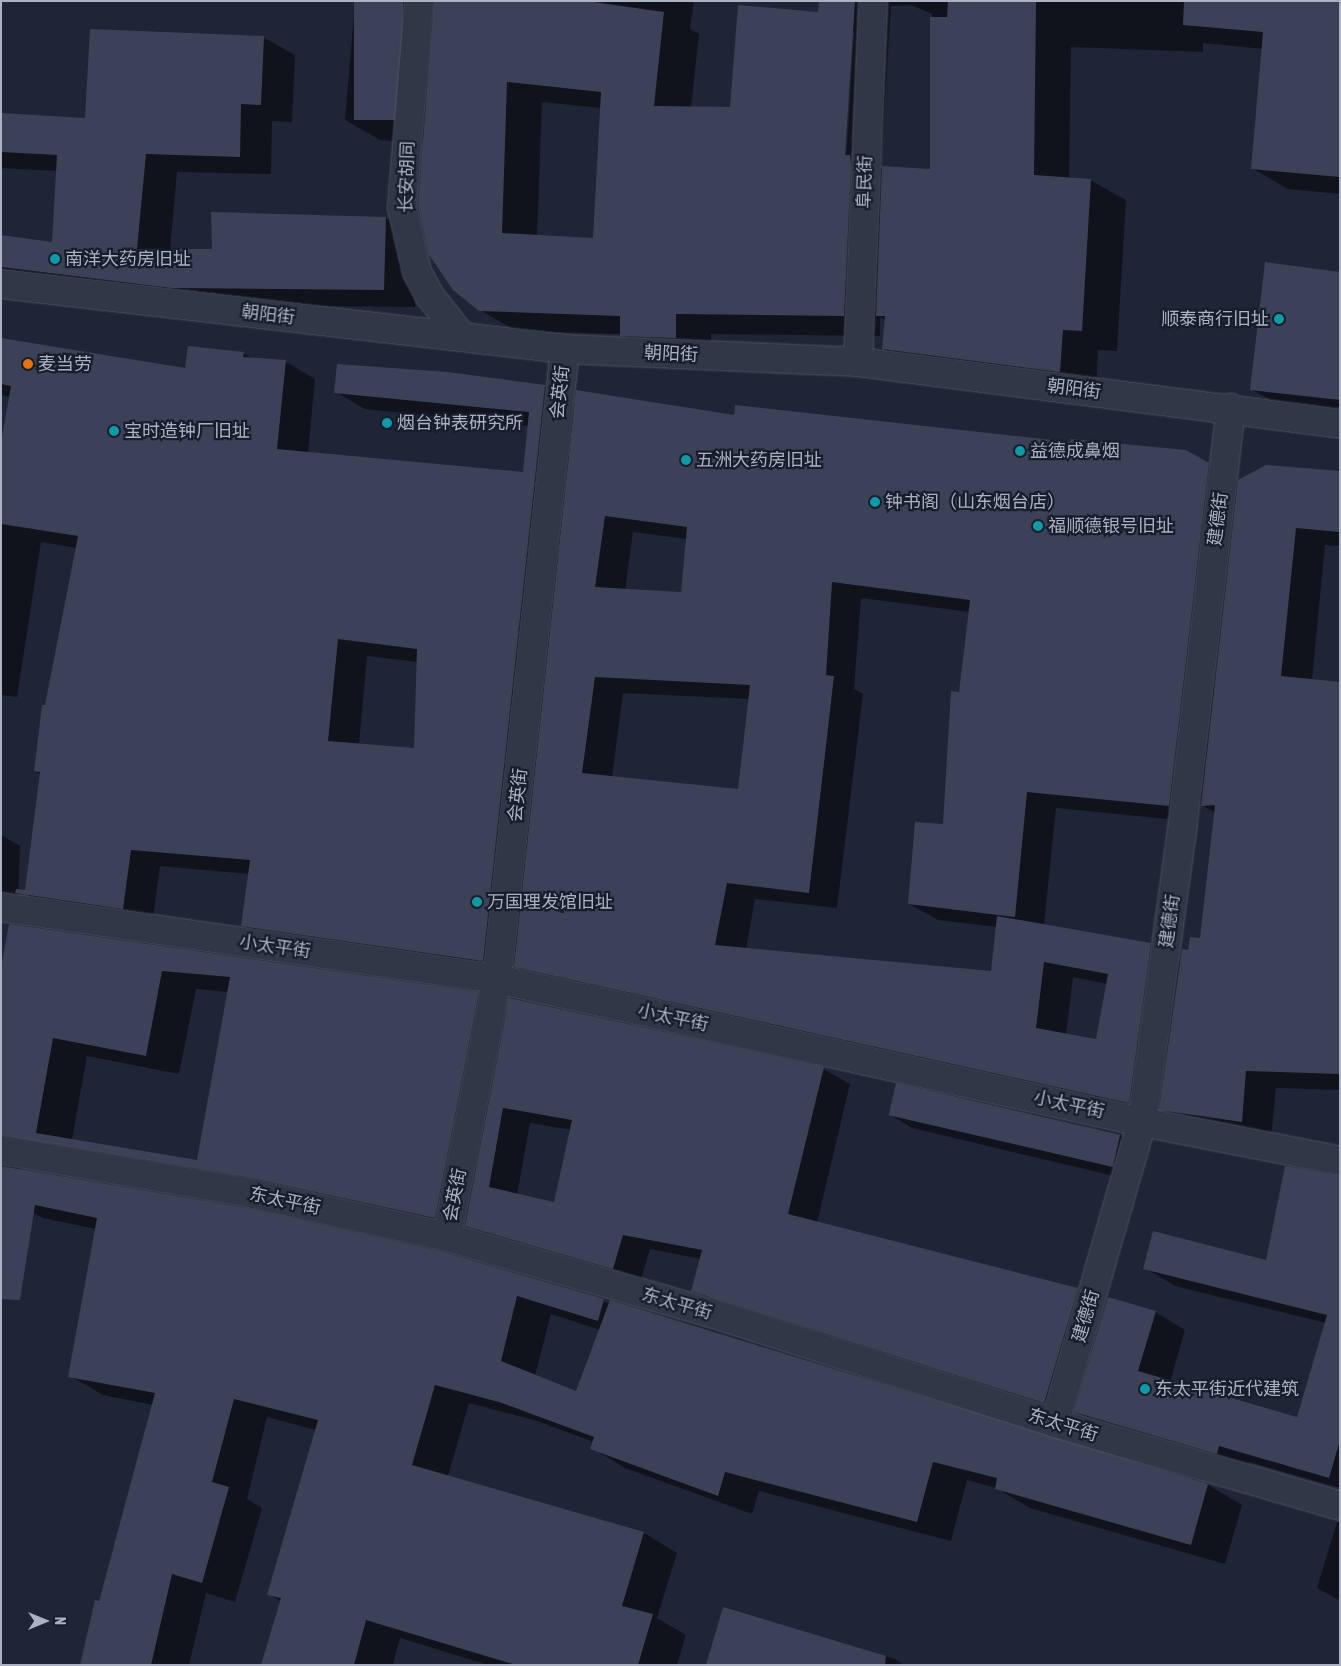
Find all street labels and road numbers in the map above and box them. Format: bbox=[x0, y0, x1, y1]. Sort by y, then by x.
street label: 长安胡同 bbox=[395, 141, 419, 213]
street label: 阜民街 bbox=[853, 155, 877, 209]
street label: 朝阳街 bbox=[240, 301, 296, 329]
street label: 朝阳街 bbox=[643, 342, 699, 366]
street label: 会英街 bbox=[546, 364, 574, 420]
street label: 朝阳街 bbox=[1046, 375, 1102, 403]
street label: 建德街 bbox=[1204, 491, 1232, 547]
street label: 会英街 bbox=[504, 767, 532, 823]
street label: 建德街 bbox=[1156, 893, 1184, 949]
street label: 小太平街 bbox=[238, 931, 312, 963]
street label: 小太平街 bbox=[636, 1000, 710, 1036]
street label: 小太平街 bbox=[1032, 1087, 1106, 1123]
street label: 会英街 bbox=[439, 1166, 471, 1224]
street label: 东太平街 bbox=[248, 1183, 322, 1219]
street label: 东太平街 bbox=[639, 1284, 715, 1324]
street label: 建德街 bbox=[1068, 1287, 1104, 1345]
street label: 东太平街 bbox=[1025, 1404, 1101, 1446]

